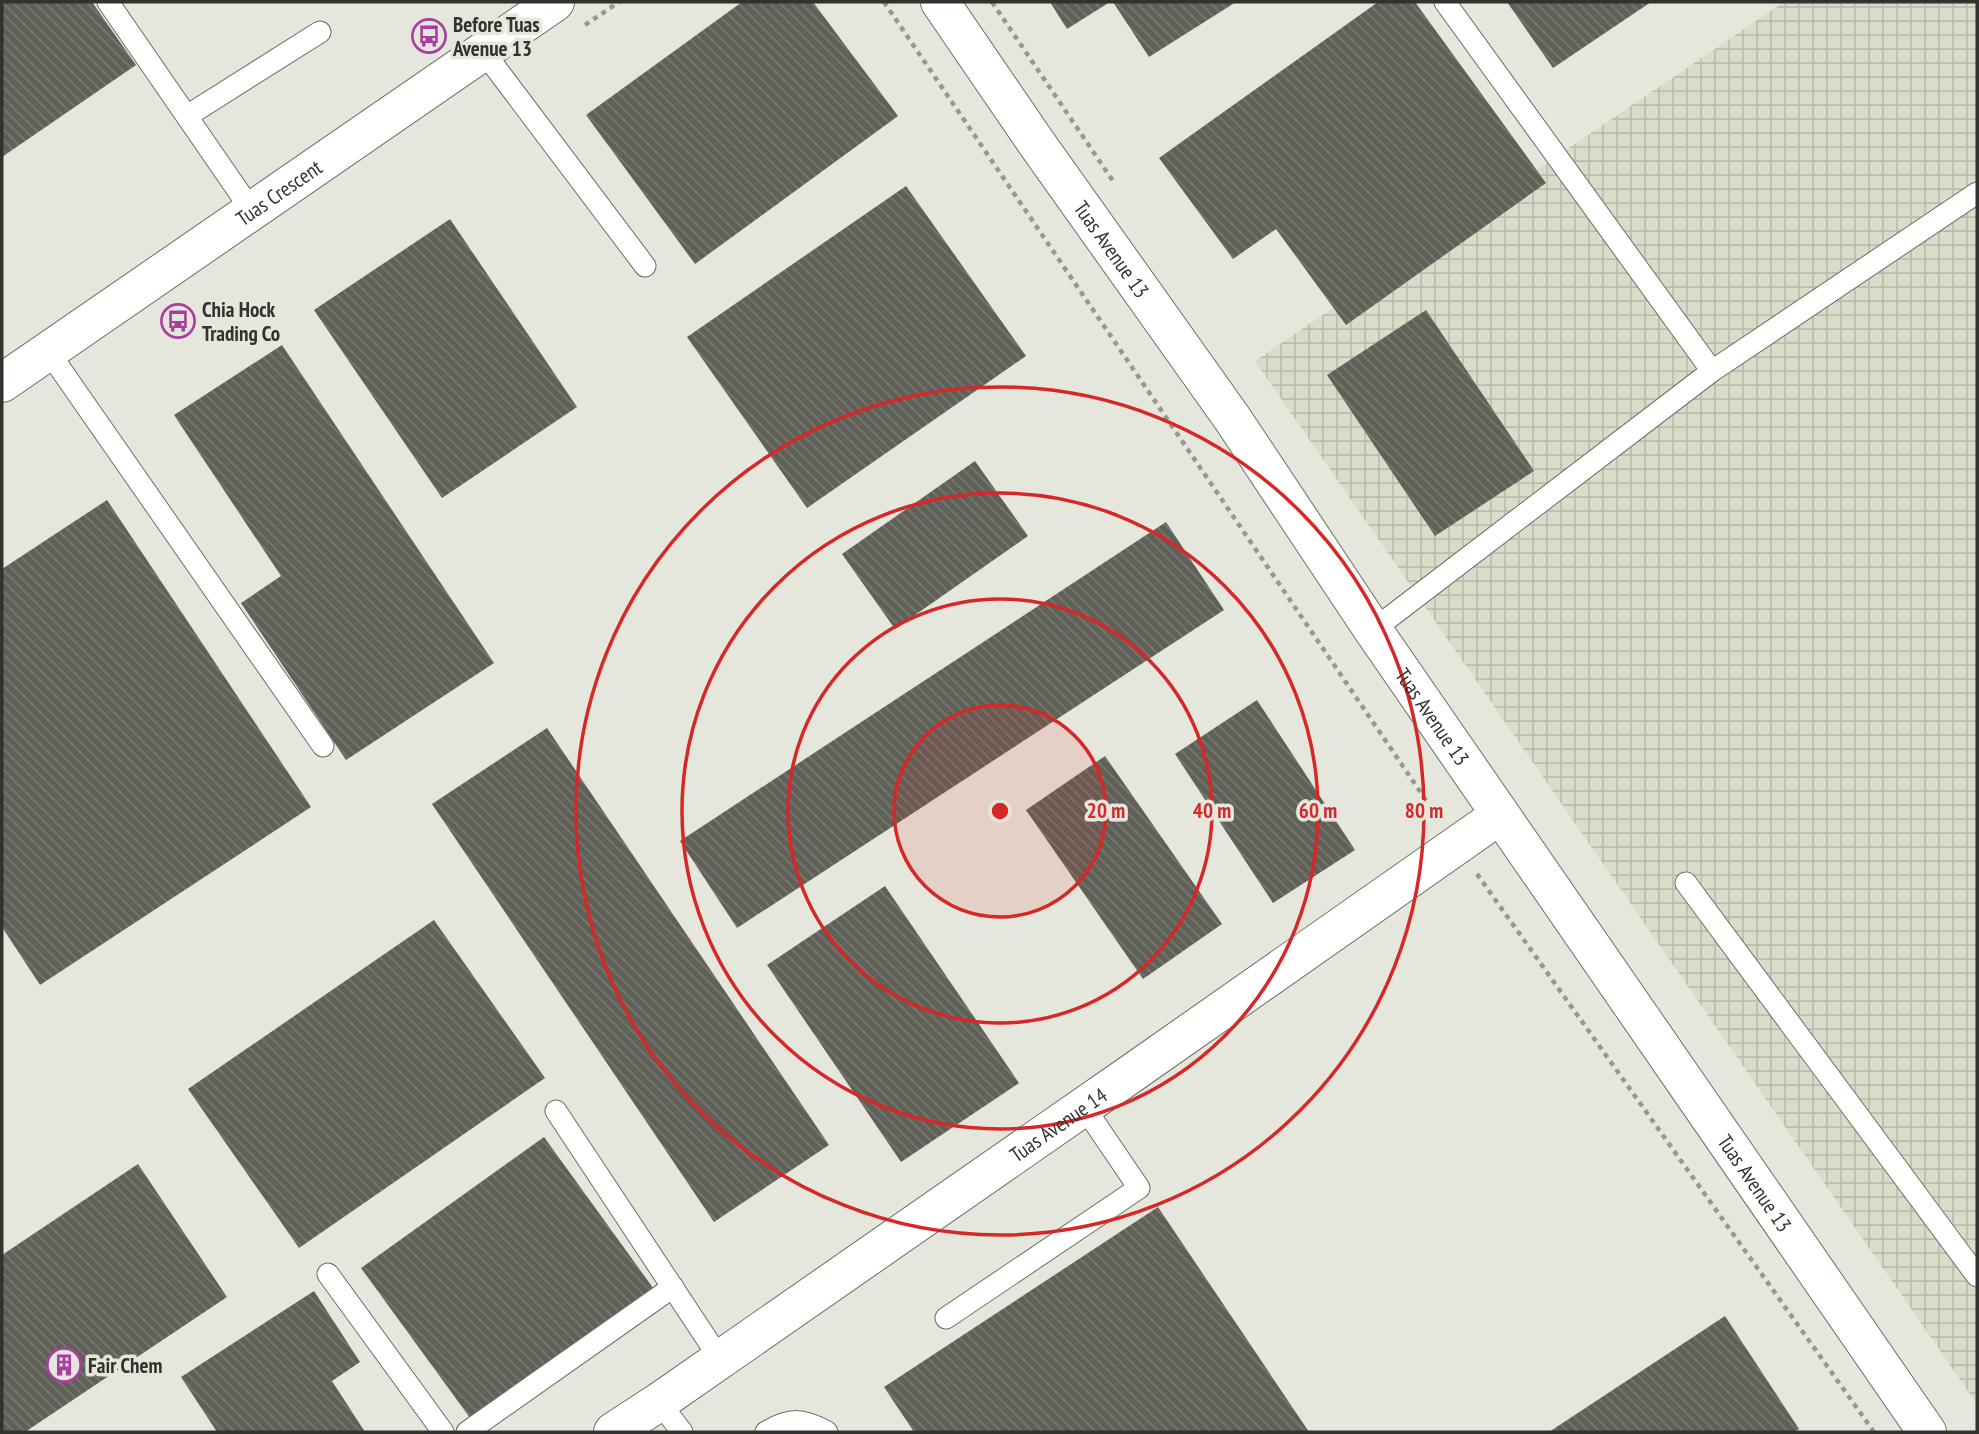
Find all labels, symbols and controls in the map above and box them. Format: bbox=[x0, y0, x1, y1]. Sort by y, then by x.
place label: Before Tuas Avenue 13 bbox=[452, 11, 540, 62]
bus stop icon: Before Tuas Avenue 13 bbox=[410, 17, 448, 55]
street label: Tuas Crescent bbox=[230, 153, 327, 231]
street label: Tuas Avenue 13 bbox=[1068, 195, 1156, 303]
place label: Chia Hock Trading Co bbox=[202, 296, 280, 347]
bus stop icon: Chia Hock Trading Co bbox=[159, 302, 197, 340]
street label: Tuas Avenue 13 bbox=[1390, 662, 1476, 771]
text: 20 m bbox=[1087, 797, 1125, 824]
text: 40 m bbox=[1193, 797, 1231, 824]
text: 60 m bbox=[1299, 797, 1337, 824]
text: 80 m bbox=[1405, 797, 1443, 824]
centre of rings bbox=[988, 799, 1012, 823]
street label: Tuas Avenue 14 bbox=[1004, 1081, 1112, 1168]
street label: Tuas Avenue 13 bbox=[1712, 1129, 1798, 1237]
building icon: Fair Chem bbox=[45, 1346, 83, 1384]
place label: Fair Chem bbox=[88, 1352, 162, 1379]

